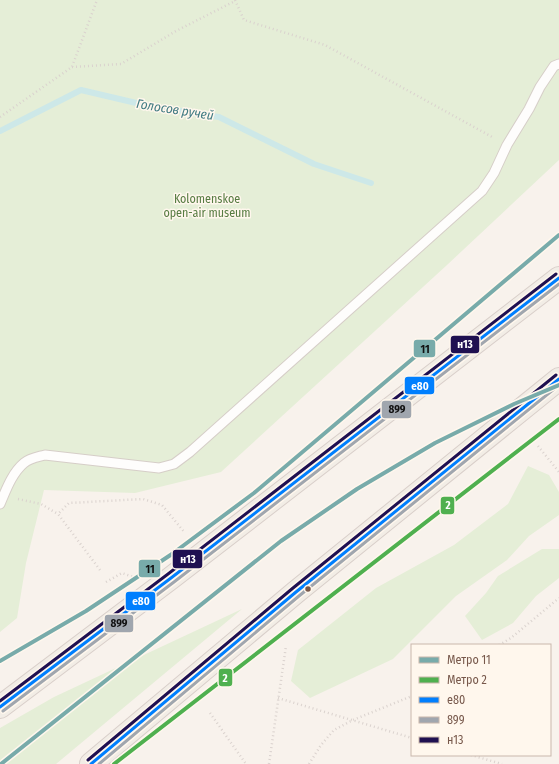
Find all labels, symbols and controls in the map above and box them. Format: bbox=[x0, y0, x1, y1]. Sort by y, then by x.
water label: Голосов ручей bbox=[135, 96, 215, 123]
park label: Kolomenskoe open-air museum bbox=[163, 192, 251, 220]
line badge: н13 bbox=[450, 335, 480, 354]
text: н13 bbox=[457, 338, 473, 351]
line badge: 11 bbox=[413, 339, 436, 358]
text: 11 bbox=[420, 343, 430, 356]
line badge: е80 bbox=[404, 376, 435, 395]
text: е80 bbox=[411, 380, 429, 393]
line badge: 899 bbox=[381, 400, 412, 419]
text: 899 bbox=[388, 403, 406, 416]
line badge: 2 bbox=[440, 496, 455, 515]
text: 2 bbox=[444, 499, 451, 512]
line badge: н13 bbox=[172, 549, 203, 569]
text: н13 bbox=[180, 553, 196, 566]
line badge: 11 bbox=[138, 559, 161, 578]
text: 11 bbox=[145, 563, 155, 576]
unlabelled marker bbox=[303, 584, 313, 594]
line badge: е80 bbox=[125, 591, 156, 611]
text: е80 bbox=[132, 595, 150, 608]
line badge: 899 bbox=[104, 614, 134, 633]
text: 899 bbox=[110, 617, 128, 630]
legend bbox=[411, 644, 551, 756]
text: Метро 11 bbox=[447, 653, 491, 667]
line badge: 2 bbox=[218, 668, 233, 687]
text: 2 bbox=[221, 672, 228, 685]
text: Метро 2 bbox=[447, 673, 487, 687]
text: е80 bbox=[447, 693, 465, 707]
text: 899 bbox=[447, 713, 465, 727]
text: н13 bbox=[447, 733, 463, 747]

